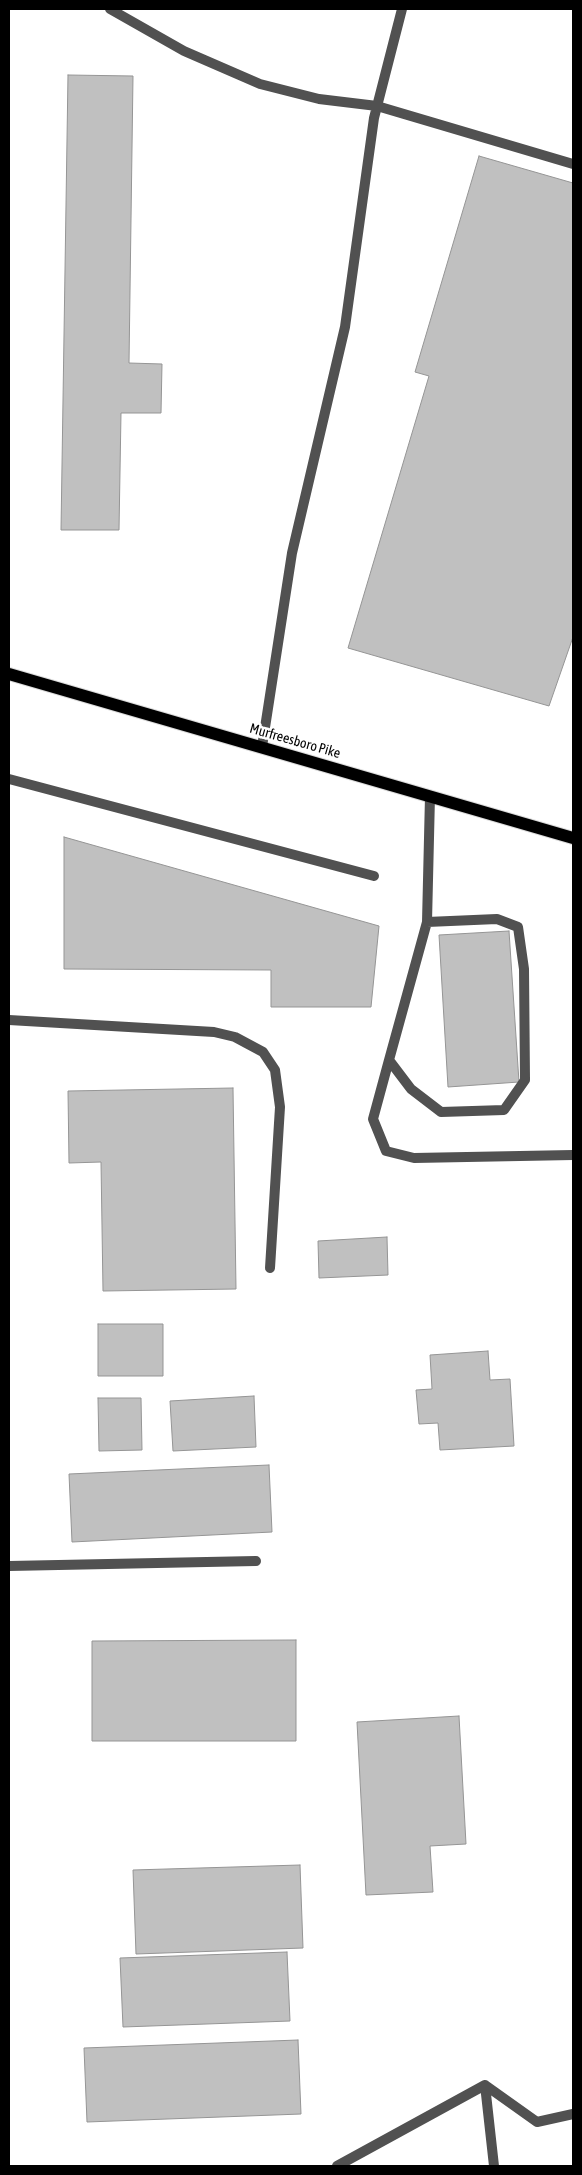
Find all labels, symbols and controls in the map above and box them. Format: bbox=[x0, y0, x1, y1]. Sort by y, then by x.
street label: Murfreesboro Pike bbox=[248, 720, 342, 762]

